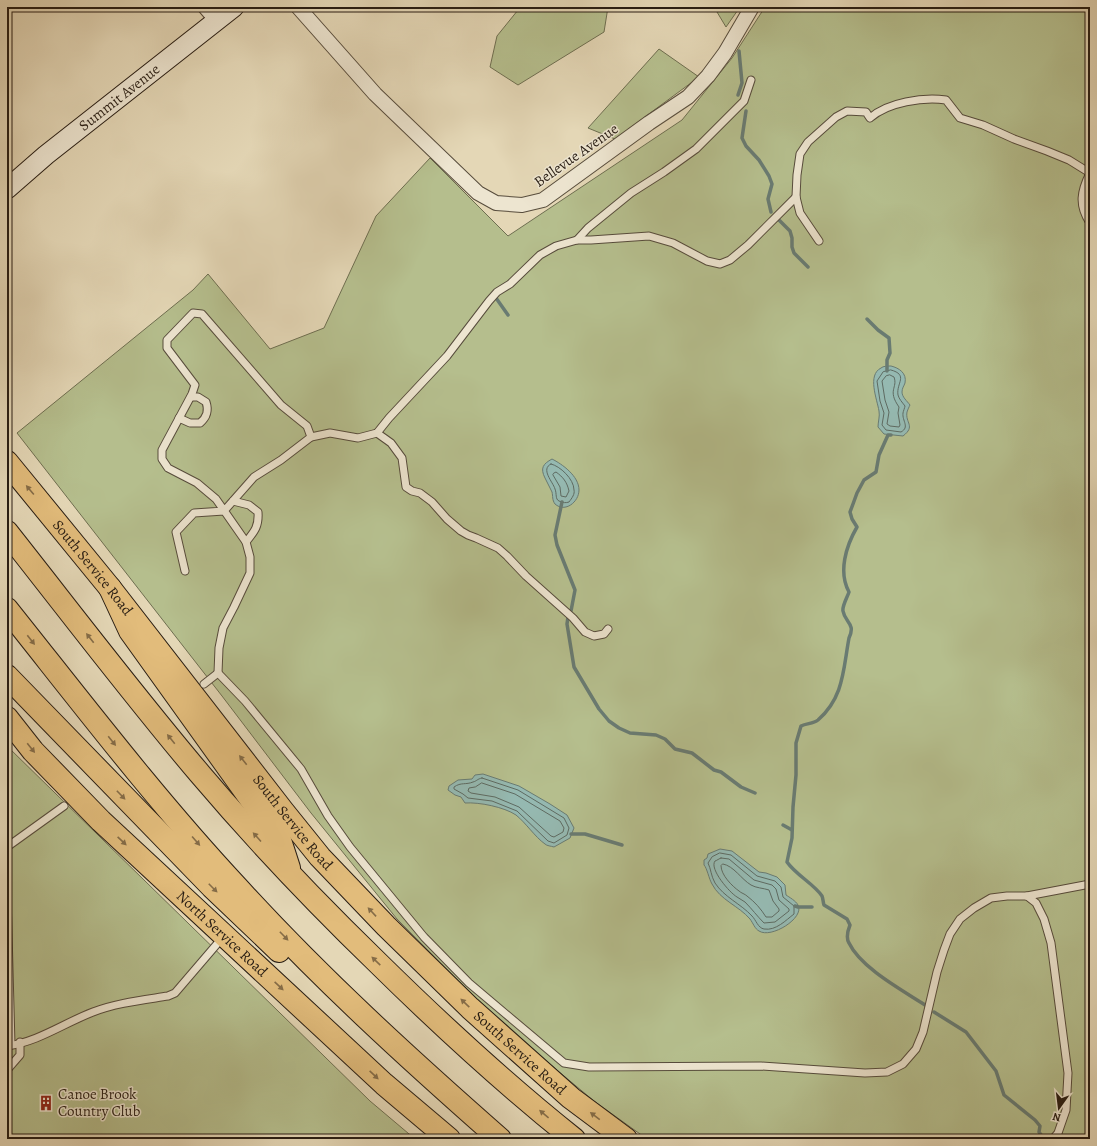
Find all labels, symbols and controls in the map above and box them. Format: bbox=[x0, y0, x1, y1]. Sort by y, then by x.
street label: Summit Avenue bbox=[75, 59, 164, 135]
street label: Bellevue Avenue bbox=[530, 118, 622, 192]
one-way arrow bbox=[25, 484, 34, 495]
street label: South Service Road bbox=[48, 515, 138, 620]
one-way arrow bbox=[86, 632, 94, 643]
one-way arrow bbox=[27, 634, 36, 645]
one-way arrow bbox=[167, 734, 176, 744]
one-way arrow bbox=[108, 736, 117, 747]
one-way arrow bbox=[27, 743, 35, 754]
one-way arrow bbox=[239, 754, 247, 765]
street label: South Service Road bbox=[248, 770, 338, 875]
one-way arrow bbox=[117, 790, 126, 800]
one-way arrow bbox=[252, 832, 261, 842]
one-way arrow bbox=[117, 836, 127, 846]
one-way arrow bbox=[191, 836, 200, 846]
one-way arrow bbox=[208, 883, 218, 893]
street label: North Service Road bbox=[172, 886, 273, 982]
one-way arrow bbox=[367, 907, 377, 917]
one-way arrow bbox=[279, 931, 289, 941]
one-way arrow bbox=[371, 956, 381, 966]
one-way arrow bbox=[274, 982, 284, 991]
one-way arrow bbox=[460, 998, 470, 1008]
street label: South Service Road bbox=[470, 1006, 571, 1100]
one-way arrow bbox=[370, 1070, 379, 1079]
place label: Canoe Brook Country Club bbox=[58, 1084, 141, 1121]
north arrow bbox=[1039, 1088, 1079, 1128]
building icon: Canoe Brook Country Club bbox=[37, 1094, 55, 1112]
text: N bbox=[1051, 1109, 1062, 1125]
one-way arrow bbox=[538, 1110, 549, 1119]
one-way arrow bbox=[589, 1112, 600, 1120]

